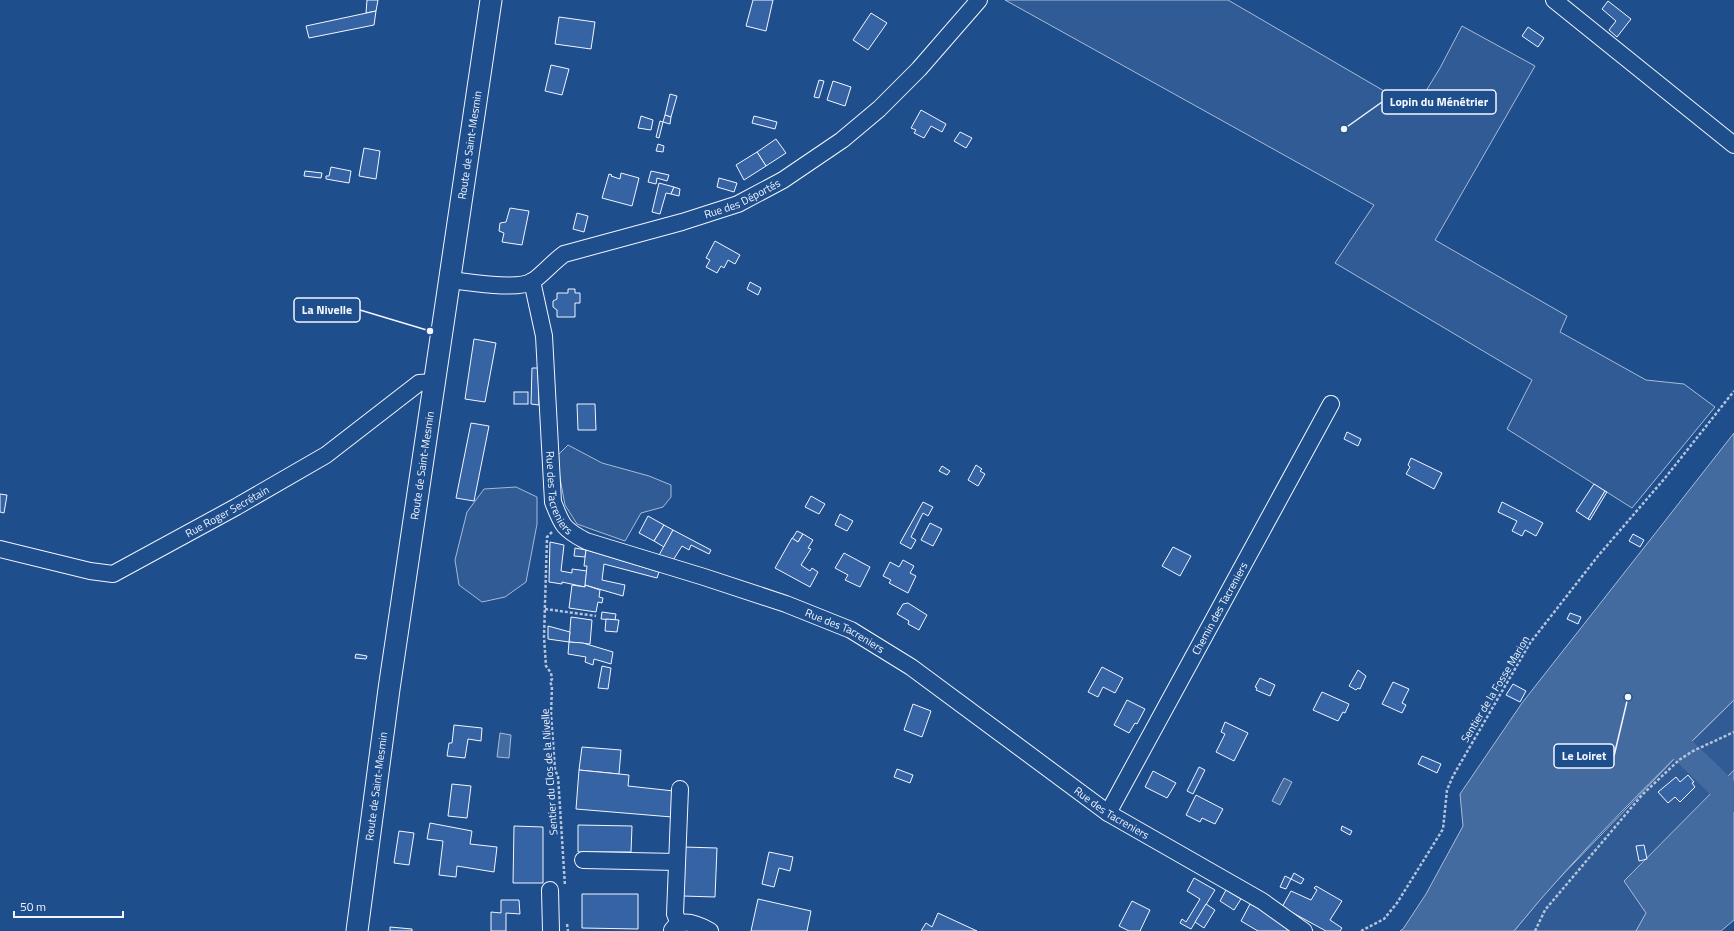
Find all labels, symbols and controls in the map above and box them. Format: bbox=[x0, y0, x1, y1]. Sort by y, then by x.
street label: Route de Saint-Mesmin bbox=[454, 90, 485, 200]
callout: Lopin du Ménétrier bbox=[1382, 90, 1496, 114]
text: Lopin du Ménétrier bbox=[1390, 92, 1489, 111]
street label: Rue des Déportés bbox=[702, 175, 783, 222]
callout: La Nivelle bbox=[294, 298, 360, 322]
text: La Nivelle bbox=[302, 300, 352, 319]
street label: Route de Saint-Mesmin bbox=[406, 410, 438, 521]
street label: Rue des Tacreniers bbox=[542, 451, 576, 538]
street label: Rue Roger Secrétain bbox=[182, 482, 272, 541]
street label: Chemin des Tacreniers bbox=[1188, 559, 1251, 658]
street label: Rue des Tacreniers bbox=[803, 604, 888, 657]
street label: Sentier de la Fosse Marion bbox=[1457, 633, 1533, 745]
street label: Sentier du Clos de la Nivelle bbox=[537, 708, 561, 836]
street label: Route de Saint-Mesmin bbox=[361, 731, 391, 842]
callout: Le Loiret bbox=[1554, 744, 1614, 768]
text: Le Loiret bbox=[1562, 746, 1607, 765]
street label: Rue des Tacreniers bbox=[1071, 783, 1152, 843]
scale bar bbox=[14, 893, 123, 919]
text: 50 m bbox=[20, 897, 46, 916]

